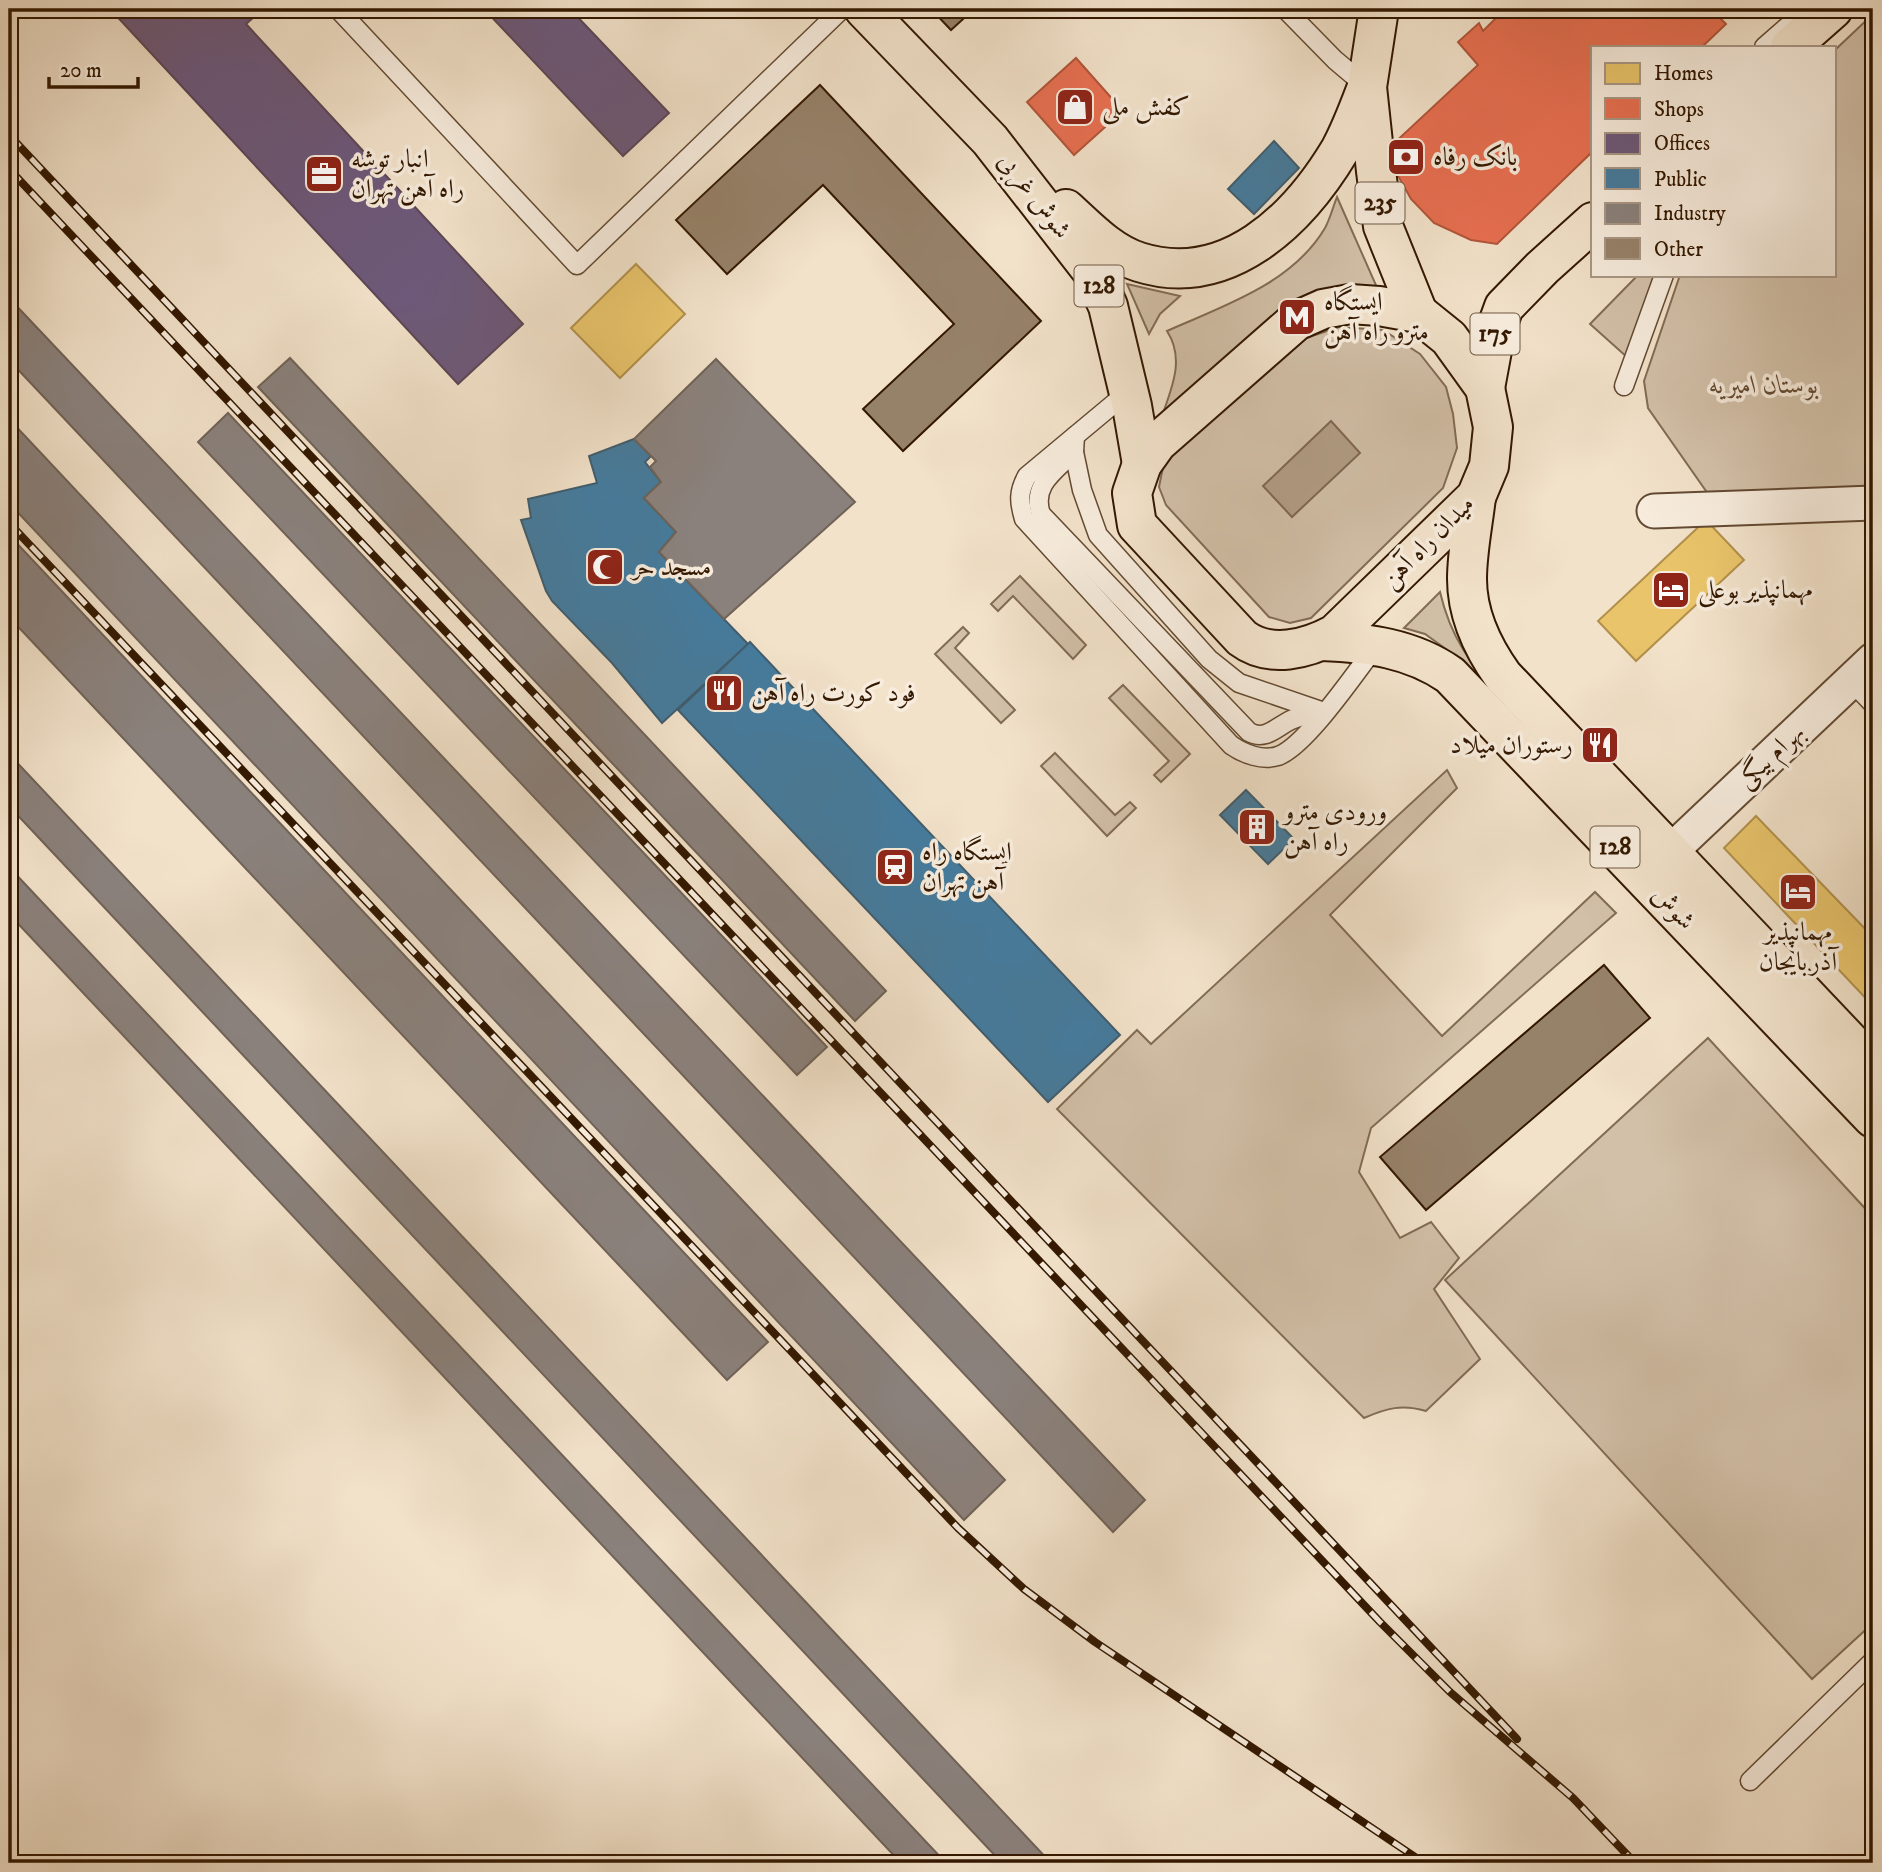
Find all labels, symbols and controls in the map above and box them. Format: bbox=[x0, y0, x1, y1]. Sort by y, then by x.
scale bar bbox=[49, 46, 138, 90]
legend bbox=[1591, 46, 1836, 276]
text: 20 m bbox=[60, 58, 102, 84]
text: Homes bbox=[1654, 61, 1713, 87]
shop icon: کفش ملی bbox=[1054, 86, 1096, 128]
place label: کفش ملی bbox=[1102, 91, 1190, 125]
text: Shops bbox=[1654, 97, 1704, 123]
text: Offices bbox=[1654, 131, 1710, 157]
bank icon: بانک رفاه bbox=[1385, 136, 1427, 178]
place label: بانک رفاه bbox=[1433, 141, 1517, 174]
place label: انبار توشه راه آهن تهران bbox=[351, 143, 464, 206]
street label: شوش غربی bbox=[989, 146, 1078, 247]
office icon: انبار توشه راه آهن تهران bbox=[303, 153, 345, 195]
text: Public bbox=[1654, 167, 1707, 193]
road number: 235 bbox=[1356, 182, 1404, 224]
text: Industry bbox=[1654, 201, 1727, 227]
text: Other bbox=[1654, 237, 1703, 263]
road number: 128 bbox=[1074, 265, 1124, 306]
place label: ایستگاه مترو راه آهن bbox=[1324, 285, 1429, 349]
metro station icon: ایستگاه مترو راه آهن bbox=[1276, 296, 1318, 338]
road number: 175 bbox=[1470, 314, 1520, 354]
park label: بوستان امیریه bbox=[1709, 369, 1819, 402]
street label: میدان راه آهن bbox=[1374, 488, 1482, 596]
mosque icon: مسجد حر bbox=[584, 546, 626, 588]
place label: مسجد حر bbox=[629, 551, 711, 584]
hotel icon: مهمانپذیر بوعلی bbox=[1650, 569, 1692, 611]
place label: مهمانپذیر بوعلی bbox=[1698, 574, 1813, 608]
restaurant icon: فود کورت راه آهن bbox=[703, 672, 745, 714]
place label: فود کورت راه آهن bbox=[751, 677, 916, 710]
street label: بهرام بیگی bbox=[1730, 716, 1815, 799]
restaurant icon: رستوران میلاد bbox=[1579, 724, 1621, 766]
place label: رستوران میلاد bbox=[1450, 729, 1573, 762]
place label: ورودی مترو راه آهن bbox=[1281, 796, 1387, 859]
building icon: ورودی مترو راه آهن bbox=[1236, 806, 1278, 848]
road number: 128 bbox=[1590, 826, 1640, 868]
place label: ایستگاه راه آهن تهران bbox=[922, 835, 1012, 899]
station icon: ایستگاه راه آهن تهران bbox=[874, 846, 916, 888]
hotel icon: مهمانپذیر آذربایجان bbox=[1777, 871, 1819, 913]
street label: شوش bbox=[1644, 879, 1702, 937]
place label: مهمانپذیر آذربایجان bbox=[1759, 916, 1839, 979]

